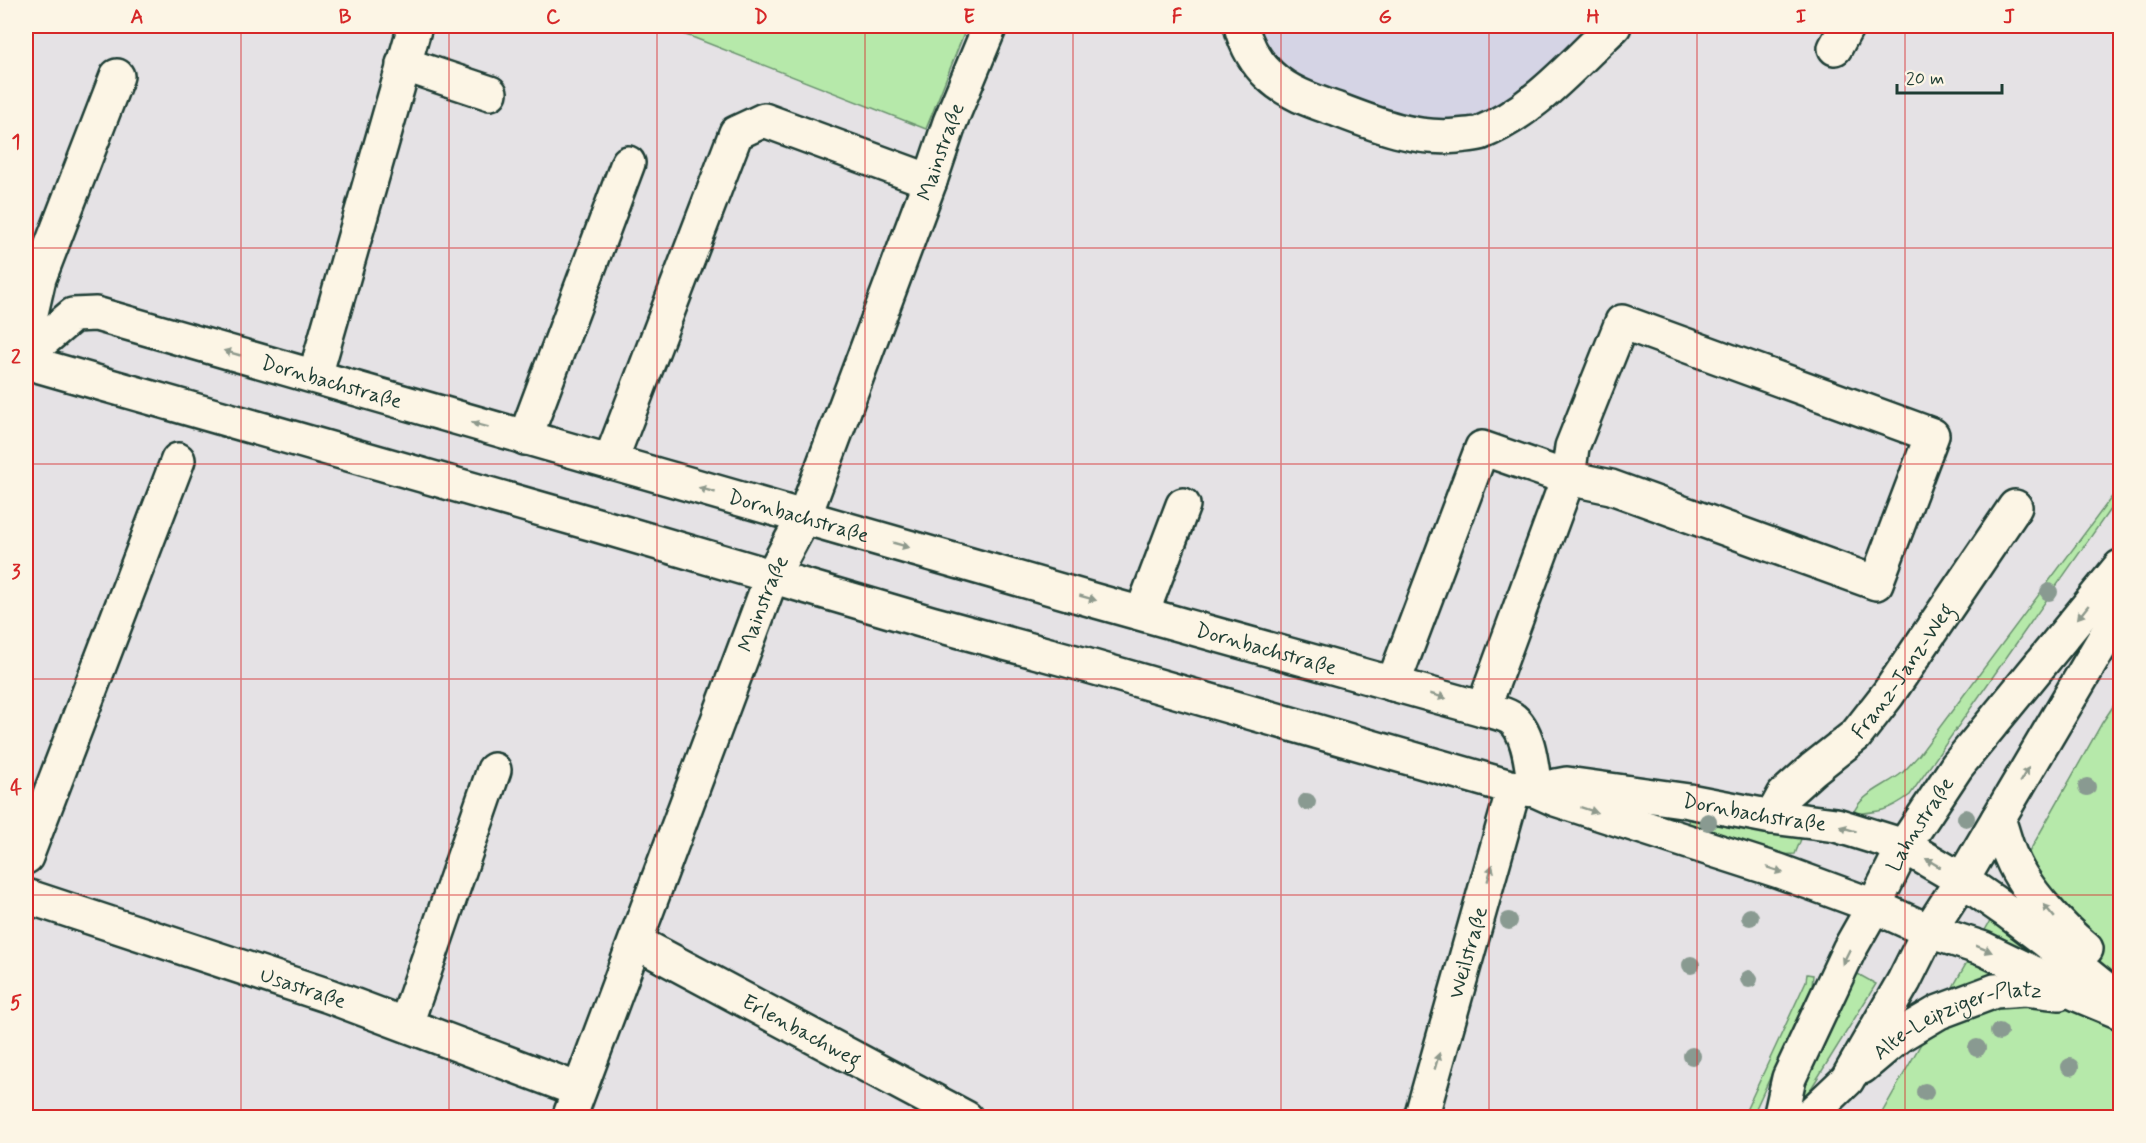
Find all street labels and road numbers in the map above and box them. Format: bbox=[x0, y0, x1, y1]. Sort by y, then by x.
street label: Mainstraße bbox=[911, 99, 972, 205]
street label: Dornbachstraße bbox=[258, 349, 405, 416]
street label: Dornbachstraße bbox=[725, 483, 872, 550]
street label: Mainstraße bbox=[732, 550, 796, 656]
street label: Franz-Janz-Weg bbox=[1845, 598, 1962, 745]
street label: Dornbachstraße bbox=[1192, 616, 1340, 683]
street label: Lahnstraße bbox=[1880, 772, 1961, 877]
street label: Dornbachstraße bbox=[1680, 787, 1828, 839]
street label: Weilstraße bbox=[1442, 903, 1495, 1002]
street label: Usastraße bbox=[256, 961, 350, 1016]
street label: Alte-Leipziger-Platz bbox=[1867, 976, 2044, 1067]
street label: Erlenbachweg bbox=[737, 988, 866, 1076]

